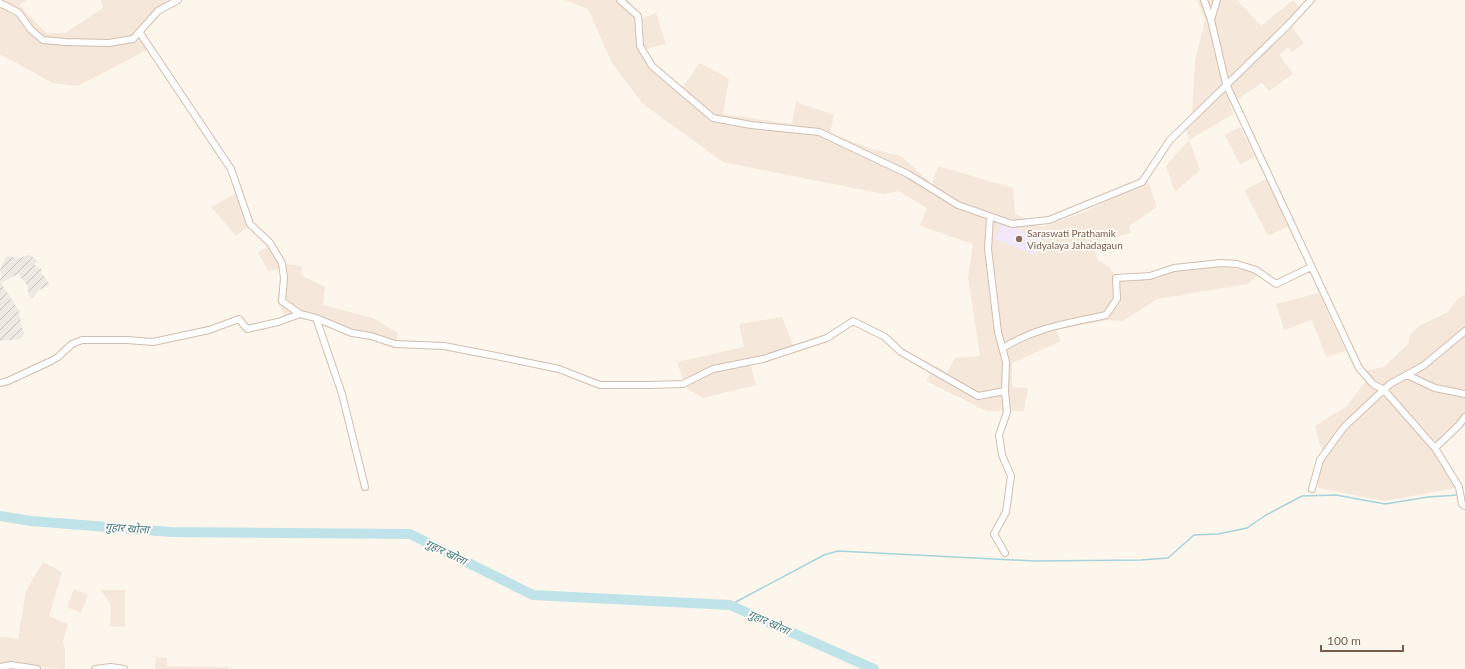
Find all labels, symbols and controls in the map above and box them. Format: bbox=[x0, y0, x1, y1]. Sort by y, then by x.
place label: Saraswati Prathamik Vidyalaya Jahadagaun bbox=[1027, 227, 1123, 251]
marker: Saraswati Prathamik Vidyalaya Jahadagaun bbox=[1014, 234, 1024, 244]
water label: गुहार खोला bbox=[105, 519, 152, 537]
water label: गुहार खोला bbox=[423, 536, 471, 569]
water label: गुहार खोला bbox=[746, 607, 794, 638]
scale bar bbox=[1321, 627, 1403, 653]
text: 100 m bbox=[1327, 633, 1361, 648]

